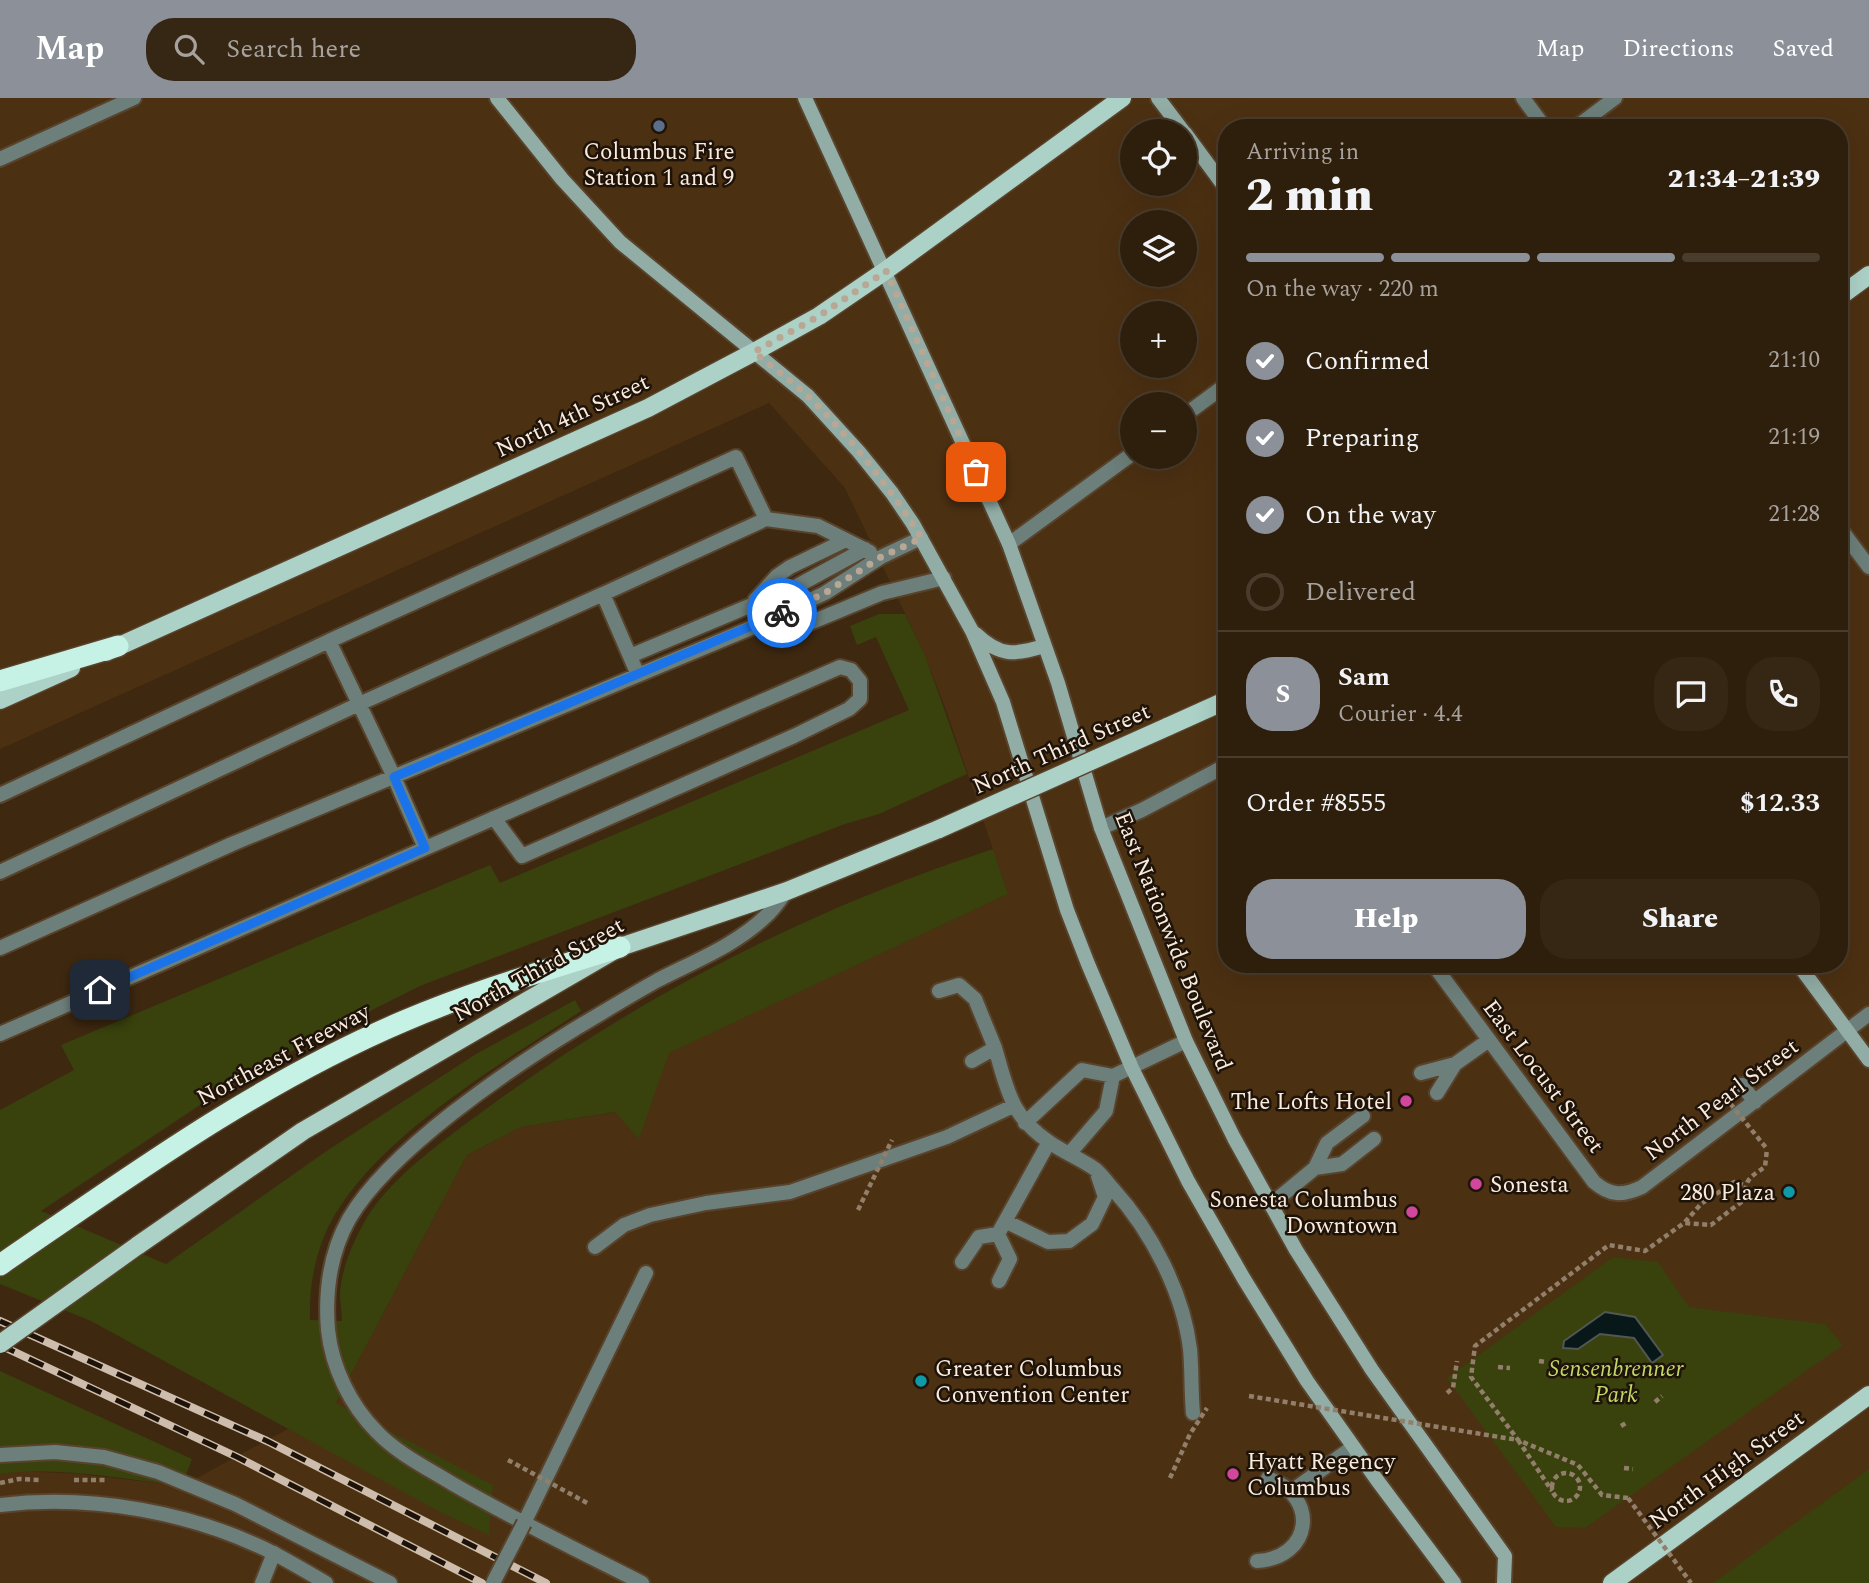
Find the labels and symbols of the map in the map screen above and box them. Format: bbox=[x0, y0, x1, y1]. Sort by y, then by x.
marker: Columbus Fire Station 1 and 9 bbox=[651, 118, 667, 134]
place label: Columbus Fire Station 1 and 9 bbox=[583, 135, 735, 196]
street label: North 4th Street bbox=[490, 365, 655, 467]
pin bbox=[946, 442, 1006, 502]
courier bbox=[747, 578, 817, 648]
street label: North Third Street bbox=[967, 694, 1156, 804]
street label: East Nationwide Boulevard bbox=[1104, 806, 1241, 1077]
street label: North Third Street bbox=[447, 909, 631, 1032]
pin bbox=[70, 960, 130, 1020]
street label: East Locust Street bbox=[1473, 993, 1612, 1161]
street label: Northeast Freeway bbox=[191, 994, 377, 1116]
street label: North Pearl Street bbox=[1637, 1030, 1807, 1170]
place label: The Lofts Hotel bbox=[1230, 1085, 1392, 1120]
marker: The Lofts Hotel bbox=[1398, 1093, 1414, 1109]
place label: Sonesta bbox=[1490, 1168, 1569, 1203]
marker: Sonesta bbox=[1468, 1176, 1484, 1192]
place label: 280 Plaza bbox=[1680, 1176, 1775, 1211]
place label: Sonesta Columbus Downtown bbox=[1209, 1183, 1398, 1244]
marker: 280 Plaza bbox=[1781, 1184, 1797, 1200]
marker: Sonesta Columbus Downtown bbox=[1404, 1204, 1420, 1220]
place label: Greater Columbus Convention Center bbox=[935, 1352, 1129, 1413]
park label: Sensenbrenner Park bbox=[1548, 1352, 1685, 1413]
marker: Greater Columbus Convention Center bbox=[913, 1373, 929, 1389]
street label: North High Street bbox=[1642, 1402, 1812, 1539]
place label: Hyatt Regency Columbus bbox=[1247, 1445, 1396, 1506]
marker: Hyatt Regency Columbus bbox=[1225, 1466, 1241, 1482]

